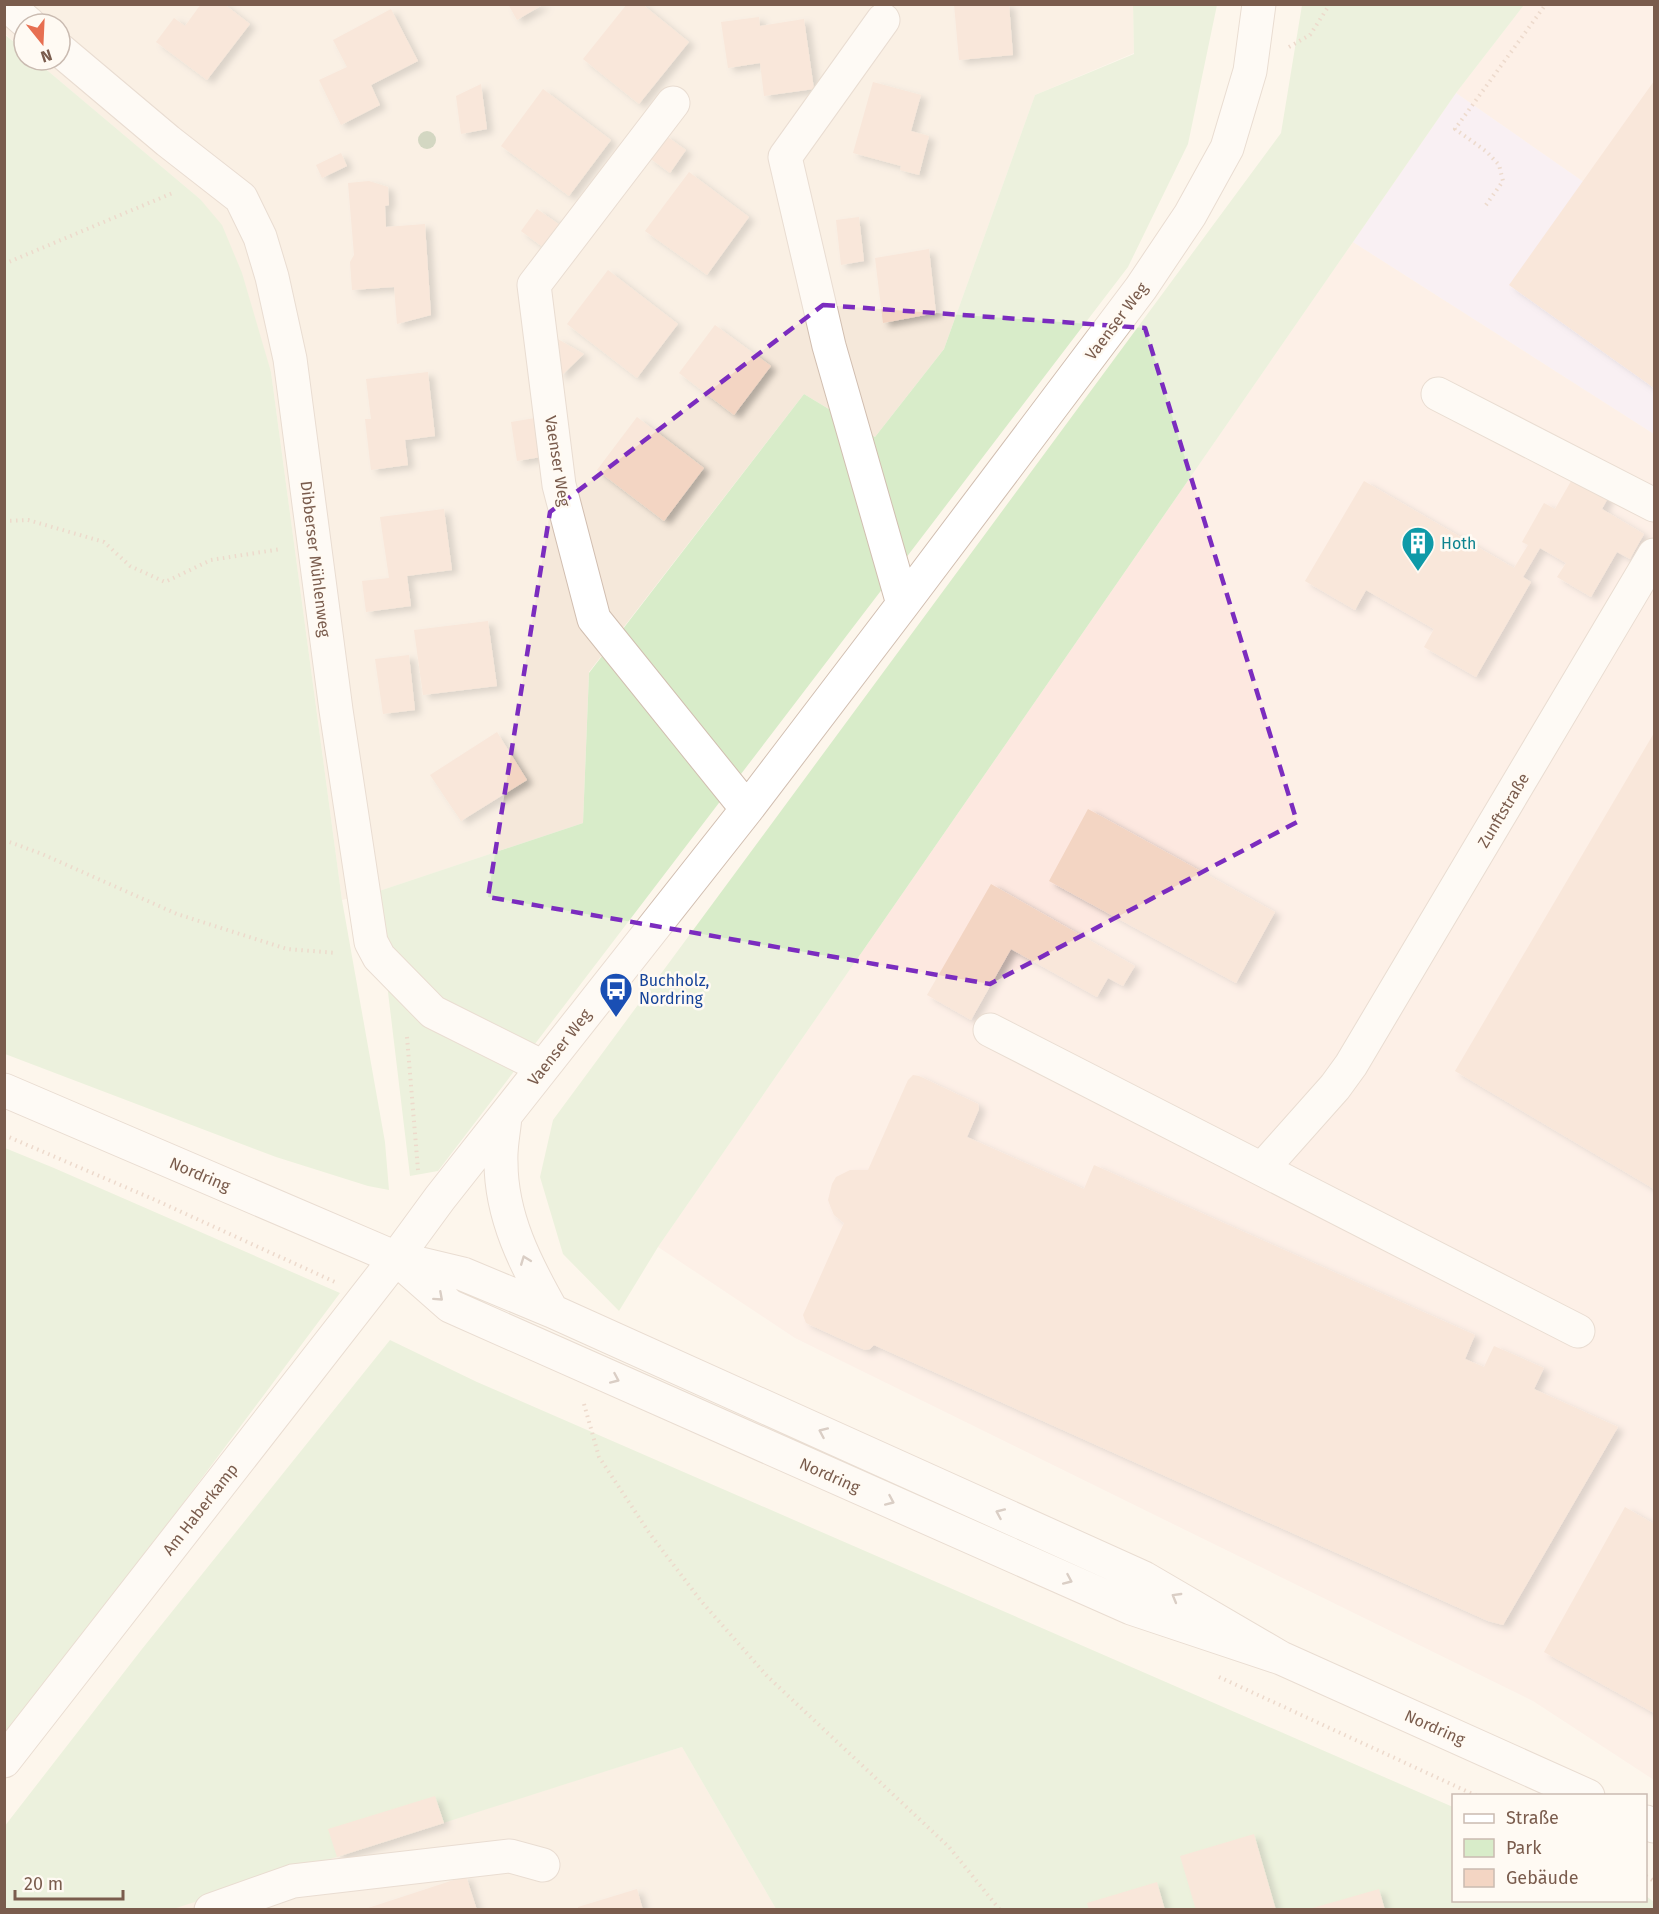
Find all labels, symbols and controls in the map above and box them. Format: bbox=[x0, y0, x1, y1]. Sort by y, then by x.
north arrow bbox=[12, 12, 72, 72]
text: N bbox=[39, 45, 54, 66]
street label: Vaenser Weg bbox=[1081, 278, 1152, 364]
street label: Vaenser Weg bbox=[541, 414, 574, 509]
street label: Dibberser Mühlenweg bbox=[296, 480, 335, 639]
building icon: Hoth bbox=[1400, 525, 1436, 572]
place label: Hoth bbox=[1441, 534, 1476, 553]
street label: Zunftstraße bbox=[1474, 770, 1533, 851]
bus stop icon: Buchholz, Nordring bbox=[598, 971, 634, 1018]
place label: Buchholz, Nordring bbox=[639, 971, 710, 1008]
street label: Vaenser Weg bbox=[524, 1005, 596, 1089]
street label: Nordring bbox=[167, 1153, 234, 1196]
one-way arrow bbox=[519, 1255, 532, 1266]
one-way arrow bbox=[433, 1290, 443, 1301]
one-way arrow bbox=[609, 1372, 620, 1384]
one-way arrow bbox=[818, 1428, 829, 1440]
street label: Nordring bbox=[797, 1454, 863, 1497]
street label: Am Haberkamp bbox=[159, 1460, 242, 1559]
one-way arrow bbox=[883, 1494, 894, 1506]
one-way arrow bbox=[996, 1508, 1007, 1520]
one-way arrow bbox=[1061, 1573, 1072, 1585]
one-way arrow bbox=[1172, 1593, 1182, 1604]
street label: Nordring bbox=[1402, 1706, 1468, 1749]
legend bbox=[1452, 1794, 1647, 1902]
text: Straße bbox=[1506, 1807, 1559, 1829]
text: Park bbox=[1506, 1837, 1542, 1859]
scale bar bbox=[15, 1863, 123, 1901]
text: Gebäude bbox=[1506, 1867, 1579, 1889]
text: 20 m bbox=[24, 1873, 63, 1895]

